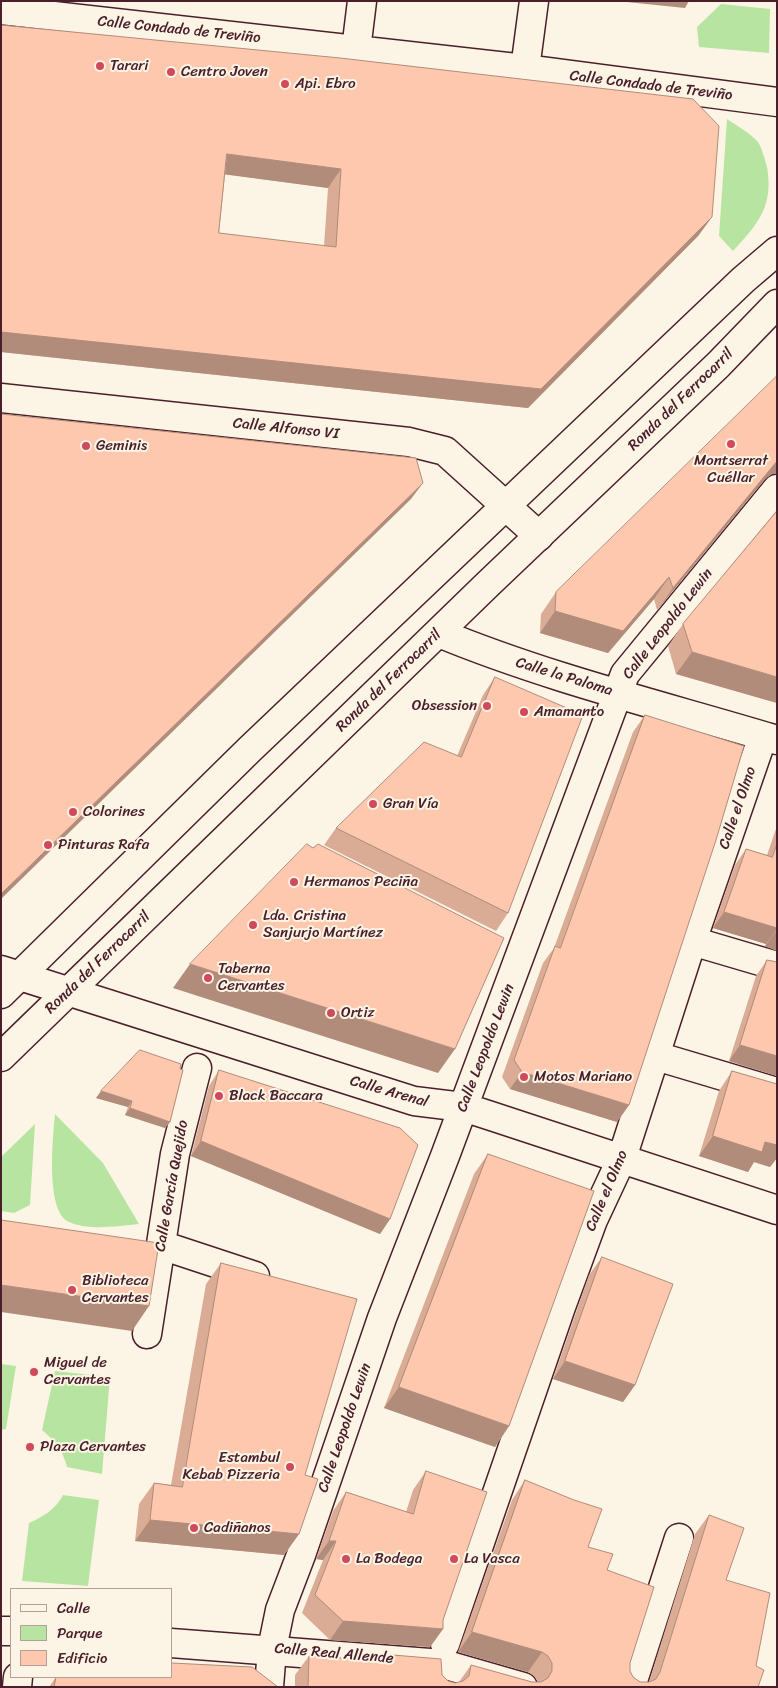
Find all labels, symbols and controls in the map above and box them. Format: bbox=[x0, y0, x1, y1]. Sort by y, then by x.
street label: Calle Condado de Treviño bbox=[97, 12, 261, 48]
place label: Tarari bbox=[110, 57, 148, 75]
marker: Tarari bbox=[94, 60, 106, 72]
place label: Centro Joven bbox=[181, 63, 268, 81]
marker: Centro Joven bbox=[165, 66, 177, 78]
street label: Calle Condado de Treviño bbox=[569, 67, 733, 105]
place label: Api. Ebro bbox=[295, 75, 356, 93]
marker: Api. Ebro bbox=[279, 78, 291, 90]
street label: Ronda del Ferrocarril bbox=[625, 345, 737, 455]
street label: Calle Alfonso VI bbox=[232, 414, 340, 444]
place label: Geminis bbox=[96, 437, 147, 455]
marker: Montserrat Cuéllar bbox=[725, 438, 737, 450]
marker: Geminis bbox=[80, 440, 92, 452]
place label: Montserrat Cuéllar bbox=[694, 452, 768, 487]
street label: Calle Leopoldo Lewin bbox=[619, 565, 717, 683]
street label: Ronda del Ferrocarril bbox=[333, 626, 445, 736]
street label: Calle la Paloma bbox=[513, 654, 615, 700]
place label: Obsession bbox=[412, 697, 477, 715]
marker: Obsession bbox=[481, 700, 493, 712]
place label: Amamanto bbox=[534, 703, 604, 721]
marker: Amamanto bbox=[518, 706, 530, 718]
street label: Calle el Olmo bbox=[715, 764, 761, 852]
place label: Gran Vía bbox=[383, 795, 439, 813]
marker: Gran Vía bbox=[367, 798, 379, 810]
place label: Colorines bbox=[83, 803, 145, 821]
marker: Colorines bbox=[67, 806, 79, 818]
place label: Pinturas Rafa bbox=[58, 836, 149, 854]
marker: Pinturas Rafa bbox=[42, 839, 54, 851]
place label: Hermanos Peciña bbox=[304, 873, 418, 891]
marker: Hermanos Peciña bbox=[288, 876, 300, 888]
place label: Lda. Cristina Sanjurjo Martínez bbox=[263, 907, 383, 942]
street label: Ronda del Ferrocarril bbox=[42, 908, 154, 1018]
marker: Lda. Cristina Sanjurjo Martínez bbox=[247, 919, 259, 931]
place label: Taberna Cervantes bbox=[218, 960, 285, 995]
marker: Taberna Cervantes bbox=[202, 972, 214, 984]
street label: Calle Leopoldo Lewin bbox=[453, 981, 519, 1115]
place label: Ortiz bbox=[341, 1004, 375, 1022]
marker: Ortiz bbox=[325, 1007, 337, 1019]
place label: Motos Mariano bbox=[534, 1068, 632, 1086]
marker: Motos Mariano bbox=[518, 1071, 530, 1083]
street label: Calle Arenal bbox=[348, 1072, 430, 1112]
place label: Black Baccara bbox=[229, 1087, 323, 1105]
marker: Black Baccara bbox=[213, 1090, 225, 1102]
street label: Calle García Quejido bbox=[152, 1119, 192, 1253]
street label: Calle el Olmo bbox=[582, 1148, 632, 1234]
place label: Biblioteca Cervantes bbox=[82, 1272, 149, 1307]
marker: Biblioteca Cervantes bbox=[66, 1284, 78, 1296]
place label: Miguel de Cervantes bbox=[44, 1354, 111, 1389]
street label: Calle Leopoldo Lewin bbox=[314, 1361, 376, 1495]
marker: Miguel de Cervantes bbox=[28, 1366, 40, 1378]
place label: Plaza Cervantes bbox=[40, 1438, 146, 1456]
marker: Plaza Cervantes bbox=[24, 1441, 36, 1453]
place label: Estambul Kebab Pizzeria bbox=[182, 1449, 280, 1484]
marker: Estambul Kebab Pizzeria bbox=[284, 1461, 296, 1473]
place label: Cadiñanos bbox=[204, 1519, 270, 1537]
marker: Cadiñanos bbox=[188, 1522, 200, 1534]
place label: La Bodega bbox=[356, 1550, 422, 1568]
place label: La Vasca bbox=[464, 1550, 520, 1568]
marker: La Bodega bbox=[340, 1553, 352, 1565]
marker: La Vasca bbox=[448, 1553, 460, 1565]
legend bbox=[10, 1588, 172, 1678]
text: Calle bbox=[57, 1595, 90, 1621]
text: Parque bbox=[57, 1620, 102, 1646]
street label: Calle Real Allende bbox=[274, 1640, 394, 1668]
text: Edificio bbox=[57, 1645, 108, 1671]

